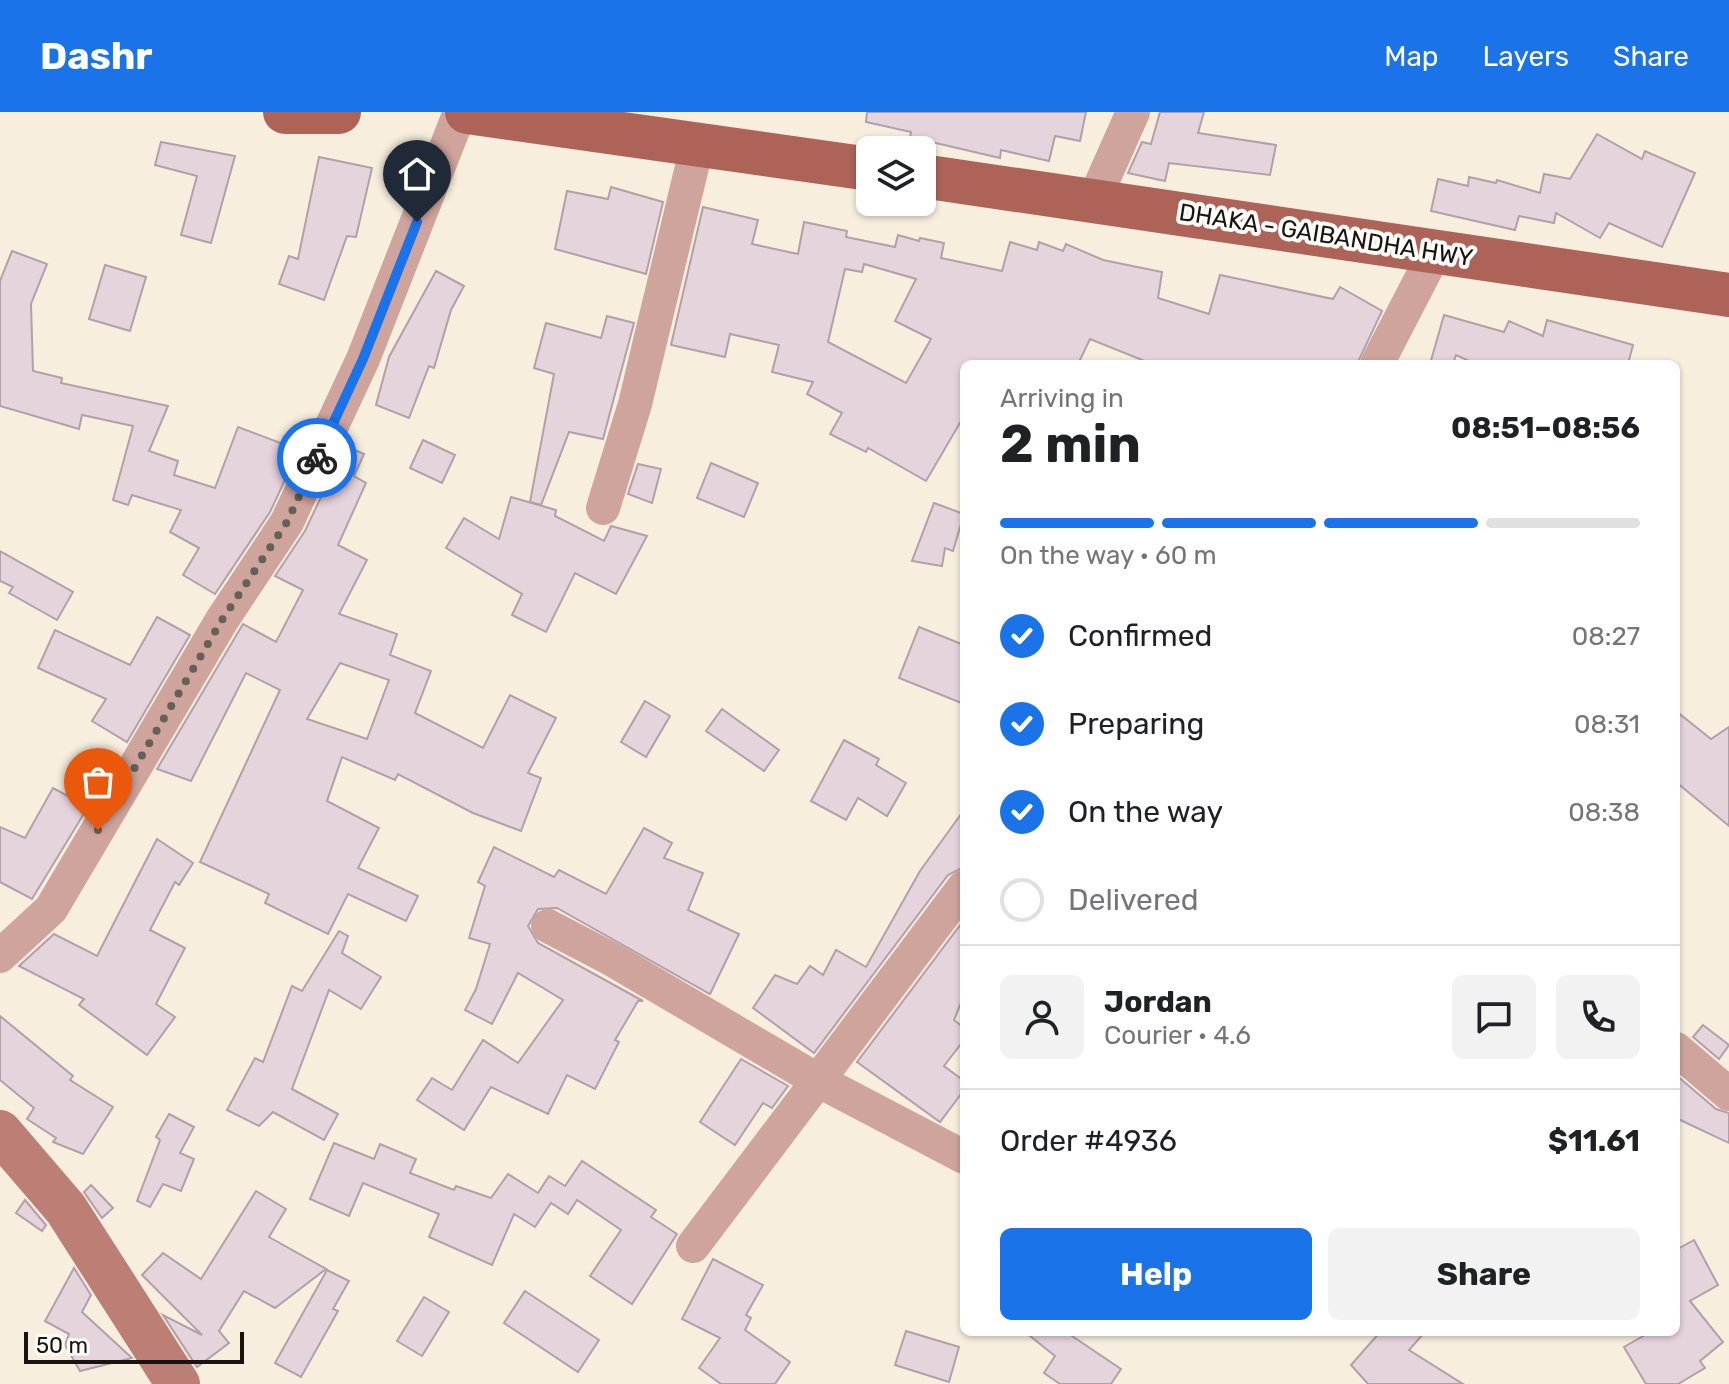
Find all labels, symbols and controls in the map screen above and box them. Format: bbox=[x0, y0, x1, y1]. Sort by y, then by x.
text: Dashr bbox=[40, 33, 153, 79]
text: Map bbox=[1384, 40, 1439, 73]
text: Layers bbox=[1483, 40, 1569, 73]
text: Share bbox=[1613, 40, 1689, 73]
map controls bbox=[856, 136, 936, 216]
button: layers bbox=[856, 136, 936, 216]
pin bbox=[383, 140, 451, 222]
icon: home bbox=[395, 152, 439, 196]
street label: DHAKA - GAIBANDHA HWY bbox=[1177, 198, 1475, 272]
text: Arriving in bbox=[1000, 383, 1124, 414]
text: 08:51–08:56 bbox=[1451, 410, 1640, 446]
text: 2 min bbox=[1000, 413, 1141, 475]
courier bbox=[277, 418, 357, 498]
icon: bike bbox=[295, 436, 339, 480]
text: On the way · 60 m bbox=[1000, 540, 1217, 571]
icon: check bbox=[1000, 614, 1044, 658]
text: Confirmed bbox=[1068, 618, 1212, 654]
text: 08:27 bbox=[1572, 621, 1640, 652]
icon: check bbox=[1000, 702, 1044, 746]
text: Preparing bbox=[1068, 706, 1204, 742]
text: 08:31 bbox=[1574, 709, 1640, 740]
pin bbox=[64, 748, 132, 830]
icon: bag bbox=[76, 760, 120, 804]
icon: check bbox=[1000, 790, 1044, 834]
text: On the way bbox=[1068, 794, 1223, 830]
text: 08:38 bbox=[1568, 797, 1640, 828]
text: Delivered bbox=[1068, 882, 1199, 918]
button: person bbox=[1000, 975, 1084, 1059]
button: chat bbox=[1452, 975, 1536, 1059]
button: phone bbox=[1556, 975, 1640, 1059]
text: Jordan bbox=[1104, 984, 1212, 1020]
text: Courier · 4.6 bbox=[1104, 1020, 1251, 1051]
text: Order #4936 bbox=[1000, 1123, 1177, 1159]
text: $11.61 bbox=[1548, 1123, 1640, 1159]
button: Help bbox=[1000, 1228, 1312, 1320]
button: Share bbox=[1328, 1228, 1640, 1320]
scale bar bbox=[24, 1328, 244, 1364]
text: 50 m bbox=[36, 1332, 88, 1359]

